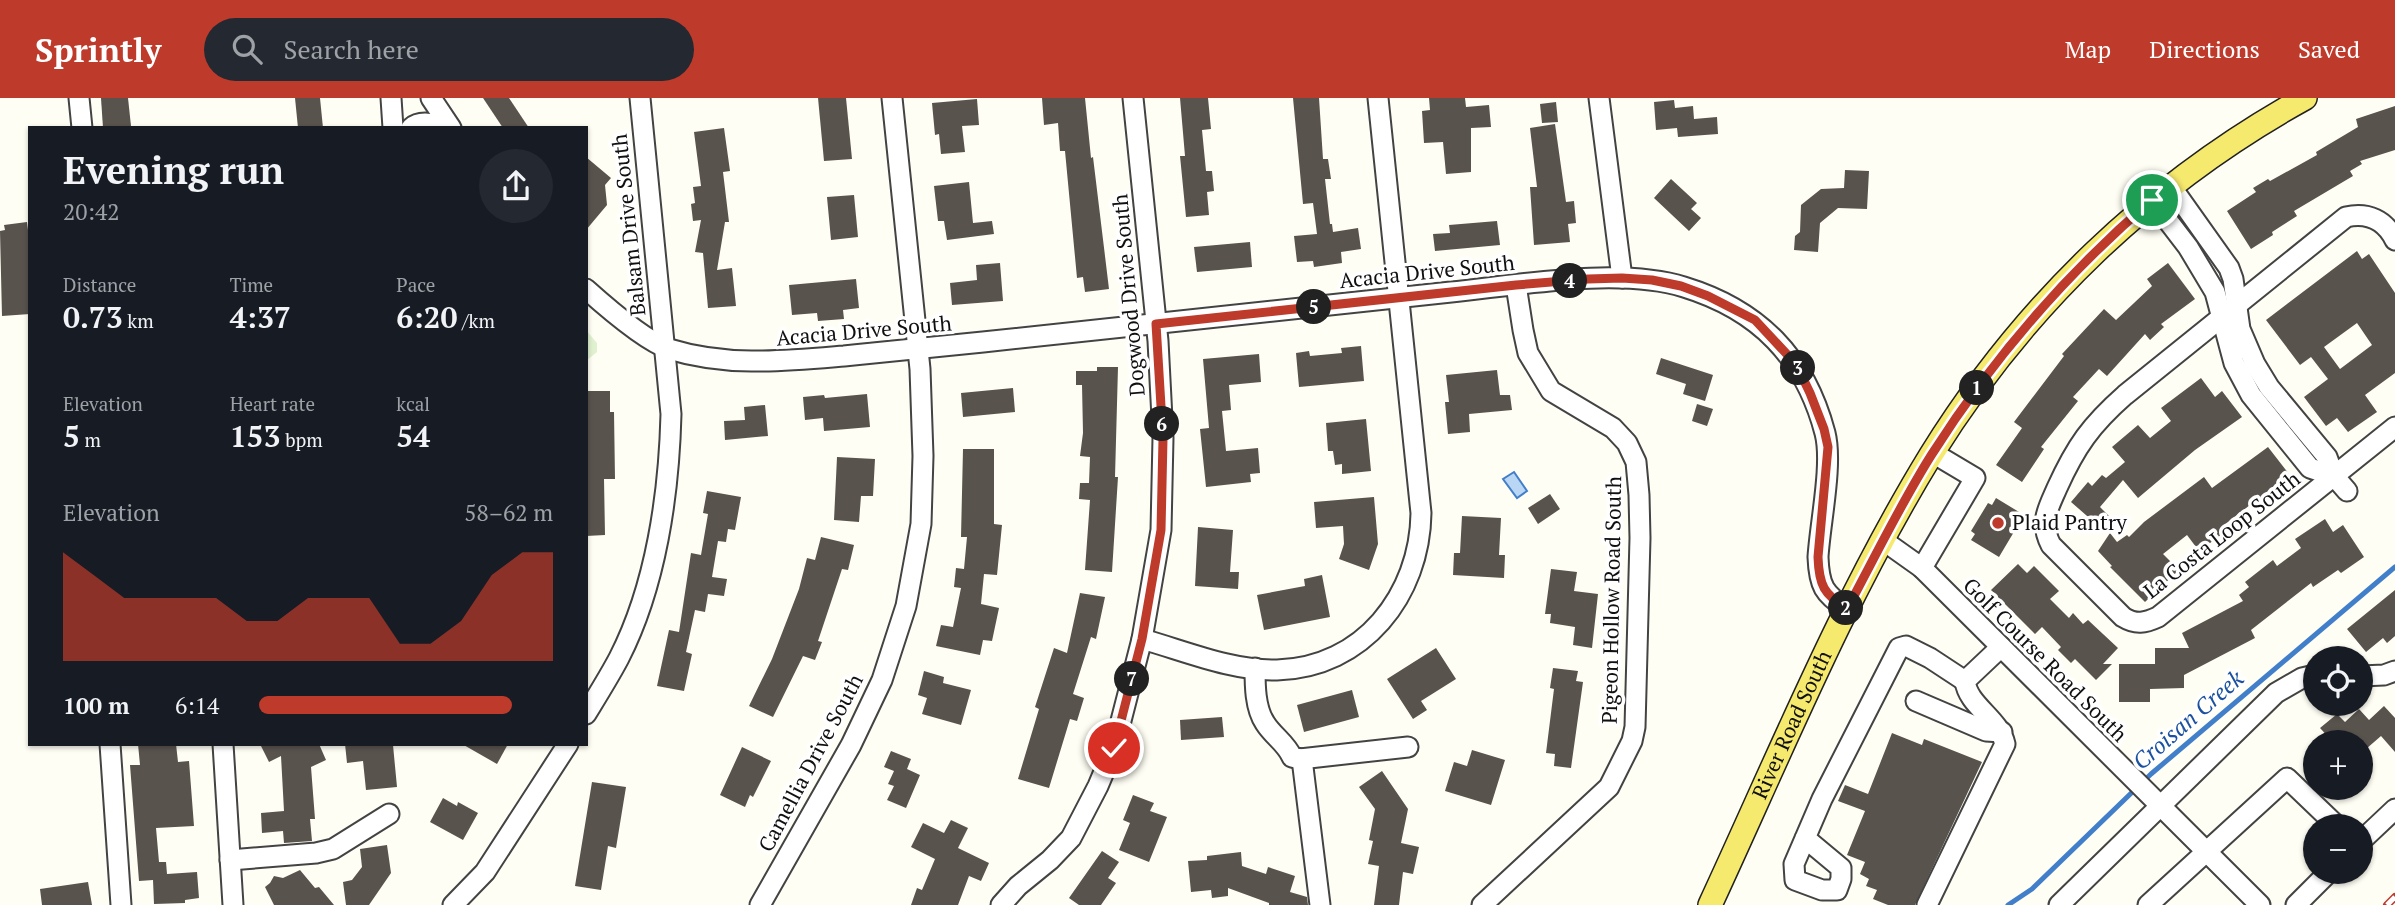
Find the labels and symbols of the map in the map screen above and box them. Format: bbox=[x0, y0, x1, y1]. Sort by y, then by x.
street label: Balsam Drive South bbox=[605, 133, 651, 318]
pin bbox=[2122, 170, 2182, 230]
street label: Dogwood Drive South bbox=[1105, 193, 1151, 397]
street label: Acacia Drive South bbox=[1338, 248, 1516, 294]
pin: 4 bbox=[1552, 264, 1588, 298]
pin: 5 bbox=[1296, 290, 1332, 325]
street label: Acacia Drive South bbox=[775, 308, 953, 352]
pin: 3 bbox=[1780, 350, 1815, 386]
pin: 1 bbox=[1960, 370, 1994, 406]
pin: 6 bbox=[1144, 406, 1180, 442]
street label: La Costa Loop South bbox=[2137, 464, 2305, 604]
street label: Pigeon Hollow Road South bbox=[1595, 476, 1627, 724]
place label: Plaid Pantry bbox=[2012, 508, 2127, 536]
marker: Plaid Pantry bbox=[1990, 515, 2006, 531]
street label: Golf Course Road South bbox=[1958, 571, 2134, 747]
pin: 2 bbox=[1828, 590, 1864, 626]
street label: River Road South bbox=[1745, 645, 1838, 803]
pin: 7 bbox=[1114, 662, 1150, 696]
water label: Croisan Creek bbox=[2126, 662, 2250, 776]
street label: Camellia Drive South bbox=[751, 669, 869, 856]
pin bbox=[1084, 718, 1144, 778]

